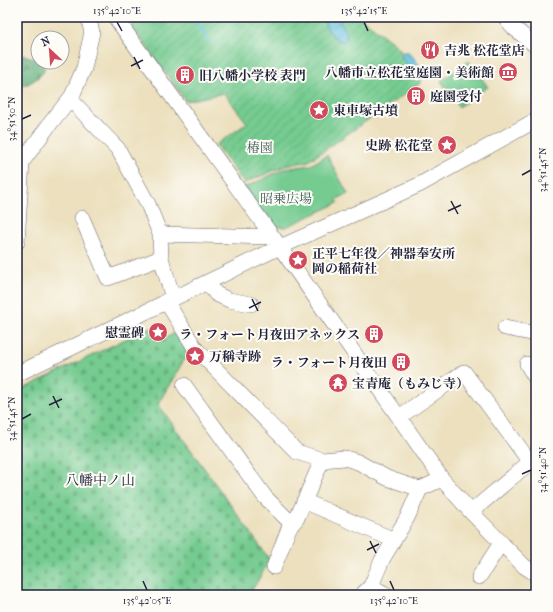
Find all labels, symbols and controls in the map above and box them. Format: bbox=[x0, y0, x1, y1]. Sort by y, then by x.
text: 135°42'10"E bbox=[93, 5, 141, 17]
text: 135°42'15"E bbox=[341, 5, 387, 17]
north arrow bbox=[30, 30, 70, 70]
text: N bbox=[39, 34, 53, 49]
restaurant icon: 吉兆 松花堂店 bbox=[419, 39, 441, 61]
place label: 吉兆 松花堂店 bbox=[444, 43, 525, 58]
museum icon: 八幡市立松花堂庭園・美術館 bbox=[497, 61, 519, 83]
building icon: 旧八幡小学校 表門 bbox=[174, 64, 196, 86]
place label: 八幡市立松花堂庭園・美術館 bbox=[325, 65, 494, 80]
place label: 旧八幡小学校 表門 bbox=[199, 68, 306, 83]
building icon: 庭園受付 bbox=[405, 85, 427, 107]
place label: 庭園受付 bbox=[430, 89, 482, 104]
text: 34°51'50"N bbox=[6, 96, 18, 141]
place icon: 東車塚古墳 bbox=[308, 99, 330, 121]
place label: 東車塚古墳 bbox=[333, 103, 398, 118]
place icon: 史跡 松花堂 bbox=[436, 134, 458, 156]
place label: 史跡 松花堂 bbox=[365, 138, 433, 153]
park label: 椿園 bbox=[247, 140, 273, 155]
text: 34°51'45"N bbox=[537, 147, 549, 193]
park label: 昭乗広場 bbox=[260, 191, 312, 206]
place label: 正平七年役／神器奉安所 岡の稲荷社 bbox=[312, 246, 455, 276]
place icon: 正平七年役／神器奉安所 岡の稲荷社 bbox=[287, 249, 309, 271]
place icon: 慰霊碑 bbox=[147, 321, 169, 343]
building icon: ラ・フォート月夜田アネックス bbox=[363, 323, 385, 345]
place label: 慰霊碑 bbox=[105, 325, 144, 340]
place label: ラ・フォート月夜田アネックス bbox=[179, 327, 360, 342]
place icon: 万稱寺跡 bbox=[184, 345, 206, 367]
place label: 万稱寺跡 bbox=[209, 349, 261, 364]
building icon: ラ・フォート月夜田 bbox=[390, 351, 412, 373]
place label: ラ・フォート月夜田 bbox=[271, 355, 387, 370]
temple icon: 宝青庵（もみじ寺） bbox=[327, 372, 349, 394]
place label: 宝青庵（もみじ寺） bbox=[352, 376, 469, 391]
text: 34°51'45"N bbox=[6, 396, 18, 442]
text: 34°51'40"N bbox=[537, 446, 549, 493]
district label: 八幡中ノ山 bbox=[65, 472, 135, 489]
text: 135°42'05"E bbox=[123, 595, 171, 607]
text: 135°42'10"E bbox=[370, 595, 418, 607]

